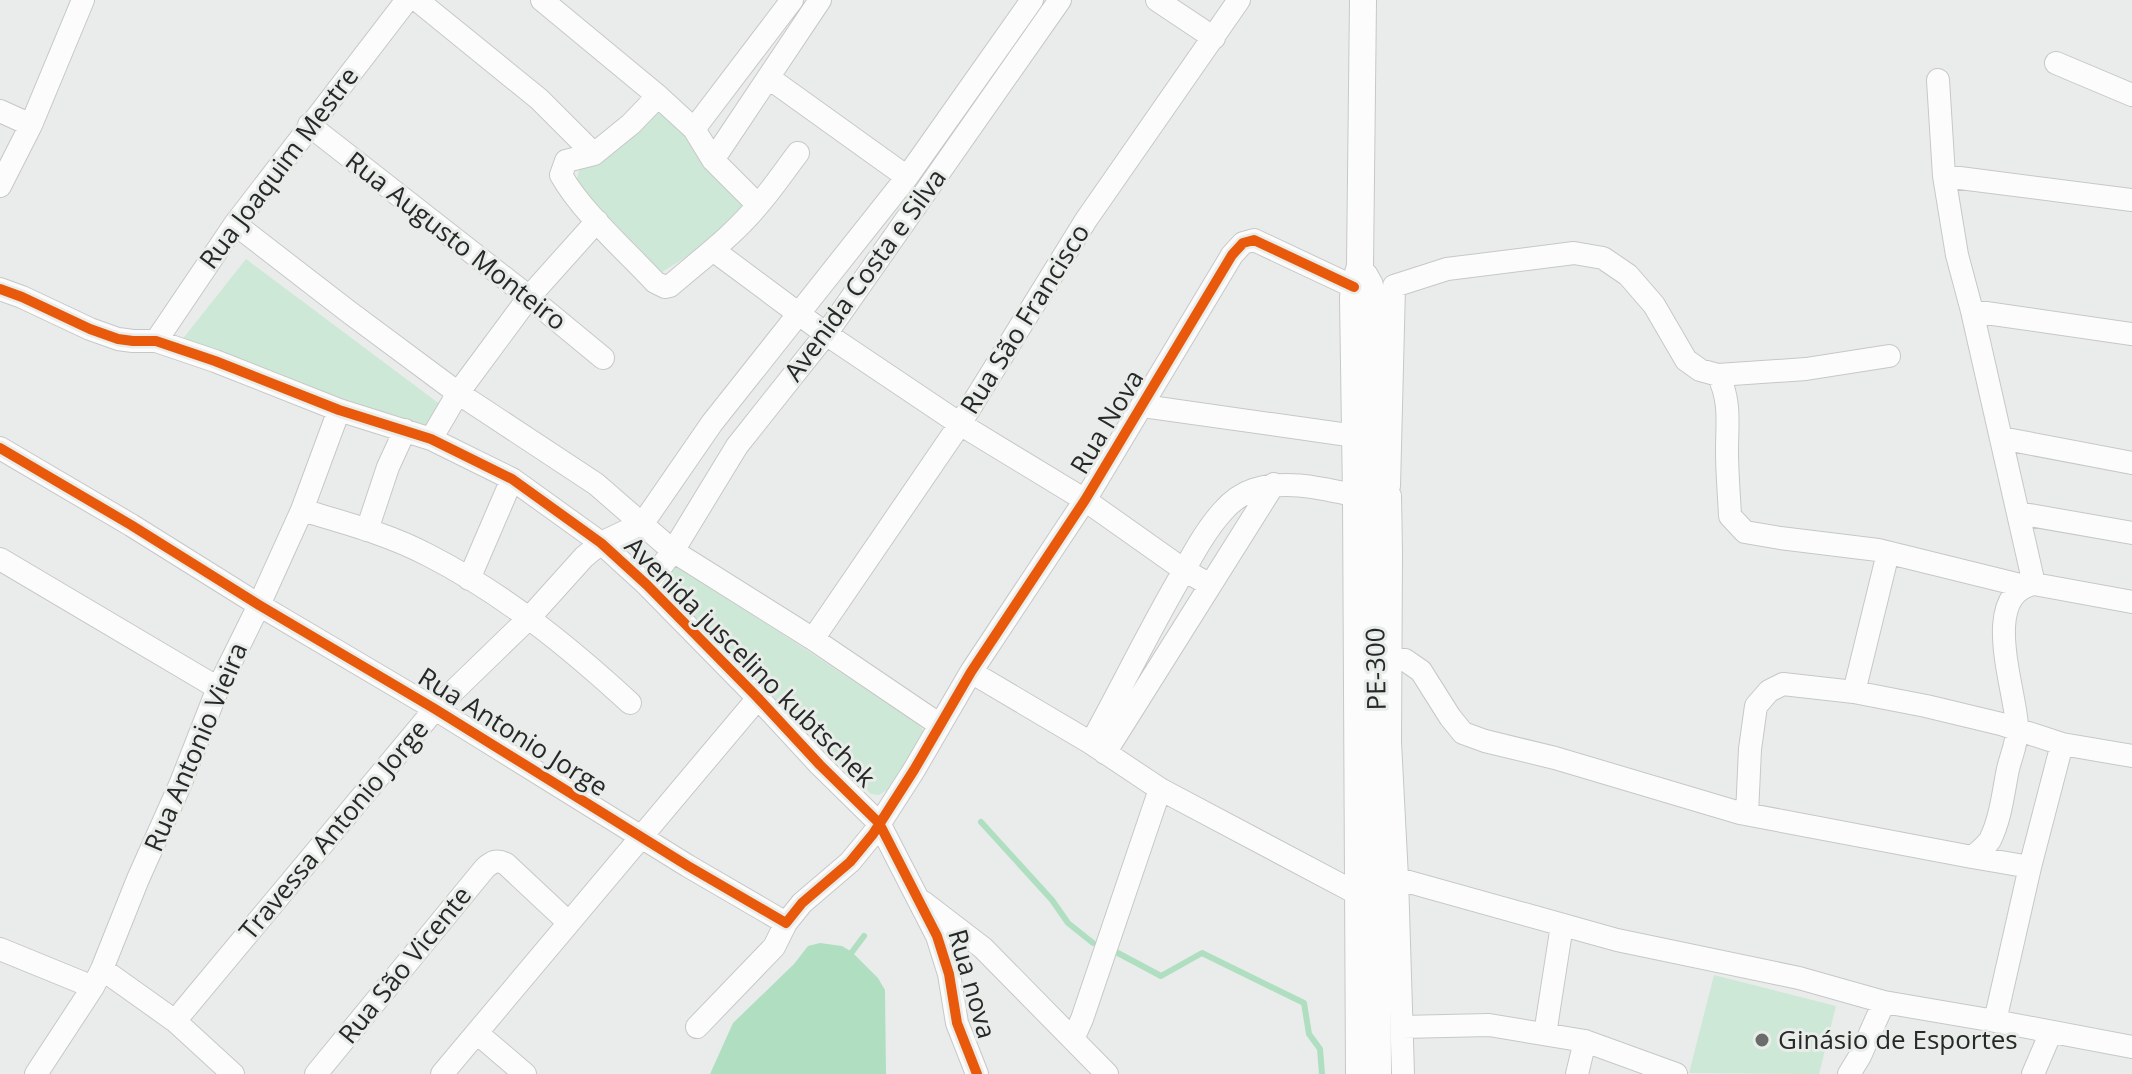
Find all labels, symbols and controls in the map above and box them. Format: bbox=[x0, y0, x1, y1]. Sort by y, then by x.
street label: Rua Joaquim Mestre bbox=[190, 59, 366, 276]
street label: Rua Augusto Monteiro bbox=[339, 142, 575, 338]
street label: Avenida Costa e Silva bbox=[775, 161, 954, 388]
street label: Rua São Francisco bbox=[951, 216, 1097, 421]
street label: Rua Nova bbox=[1061, 363, 1151, 480]
street label: Avenida juscelino kubtschek bbox=[617, 528, 884, 795]
street label: PE-300 bbox=[1356, 627, 1394, 711]
street label: Rua Antonio Vieira bbox=[135, 637, 255, 857]
street label: Rua Antonio Jorge bbox=[412, 658, 615, 804]
street label: Travessa Antonio Jorge bbox=[230, 712, 436, 947]
street label: Rua São Vicente bbox=[329, 878, 479, 1051]
street label: Rua nova bbox=[940, 925, 1006, 1043]
place label: Ginásio de Esportes bbox=[1778, 1021, 2018, 1057]
marker: Ginásio de Esportes bbox=[1753, 1031, 1771, 1049]

